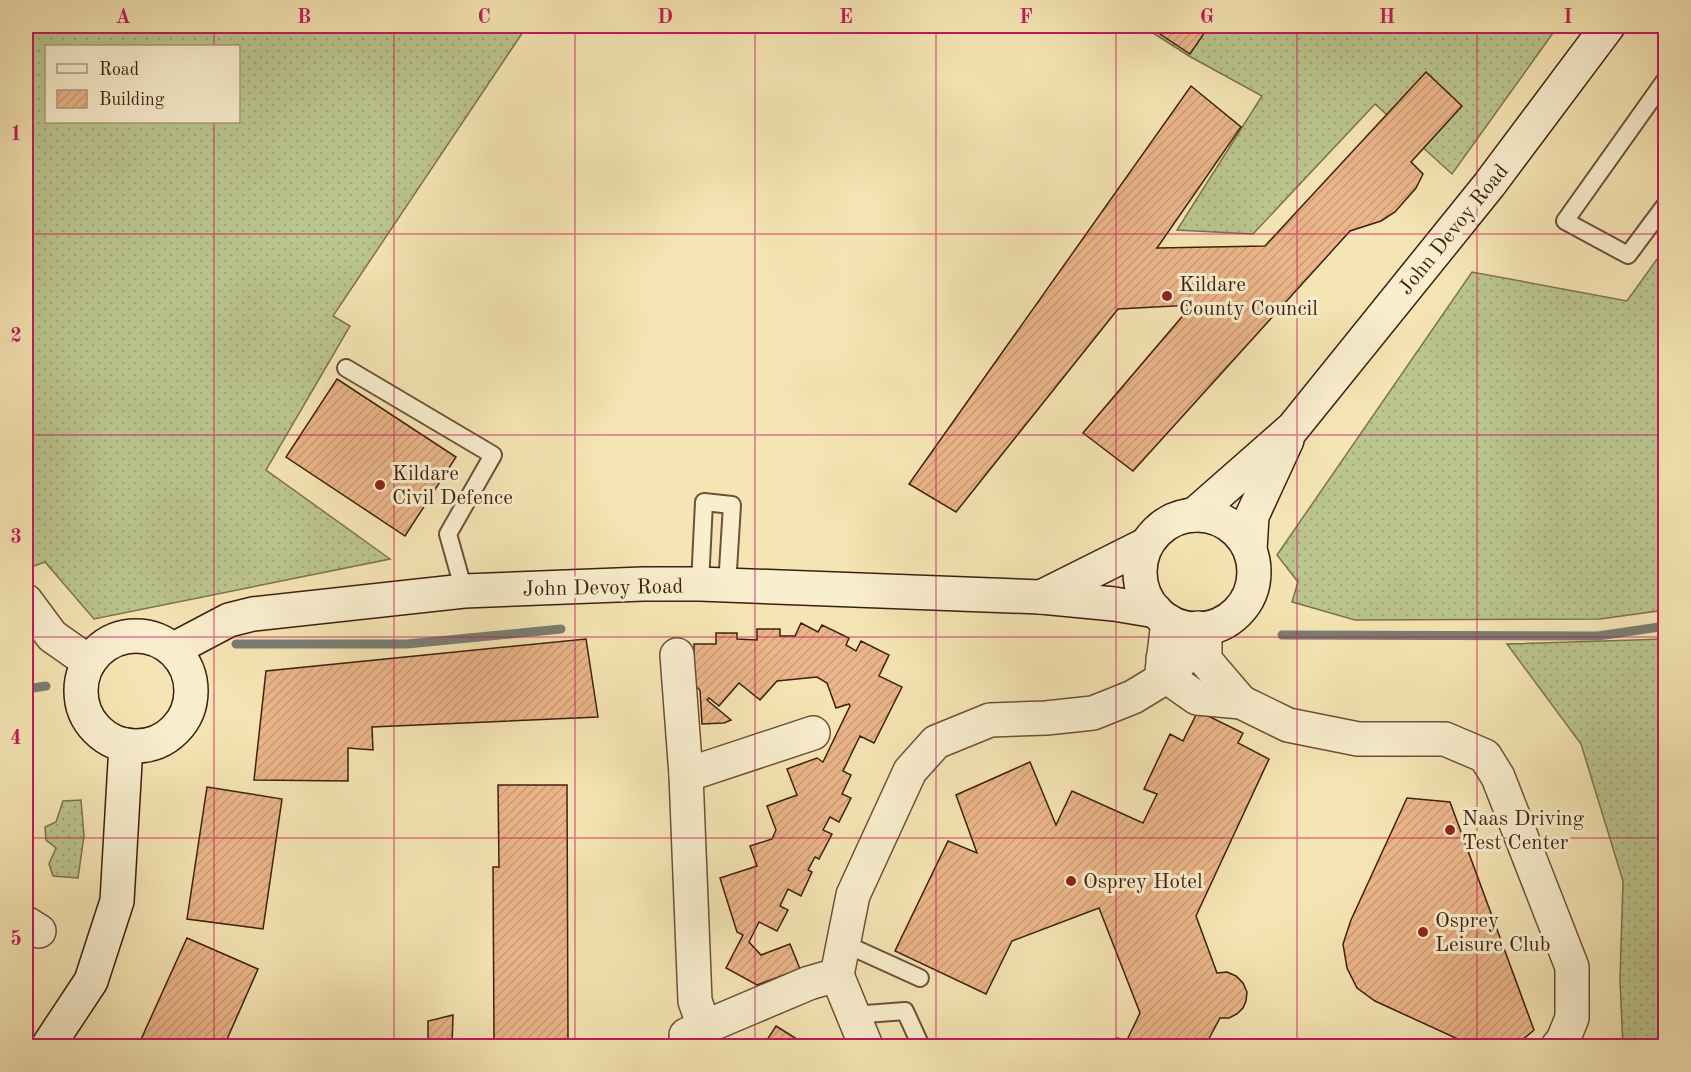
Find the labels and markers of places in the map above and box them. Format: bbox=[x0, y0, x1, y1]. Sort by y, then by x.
place label: Kildare County Council bbox=[1179, 275, 1318, 320]
marker: Kildare County Council bbox=[1160, 289, 1174, 303]
place label: Kildare Civil Defence bbox=[392, 464, 513, 509]
marker: Kildare Civil Defence bbox=[373, 478, 387, 492]
place label: Naas Driving Test Center bbox=[1462, 809, 1585, 854]
marker: Naas Driving Test Center bbox=[1443, 823, 1457, 837]
place label: Osprey Hotel bbox=[1083, 872, 1203, 893]
marker: Osprey Hotel bbox=[1064, 874, 1078, 888]
place label: Osprey Leisure Club bbox=[1435, 911, 1551, 956]
marker: Osprey Leisure Club bbox=[1416, 925, 1430, 939]

